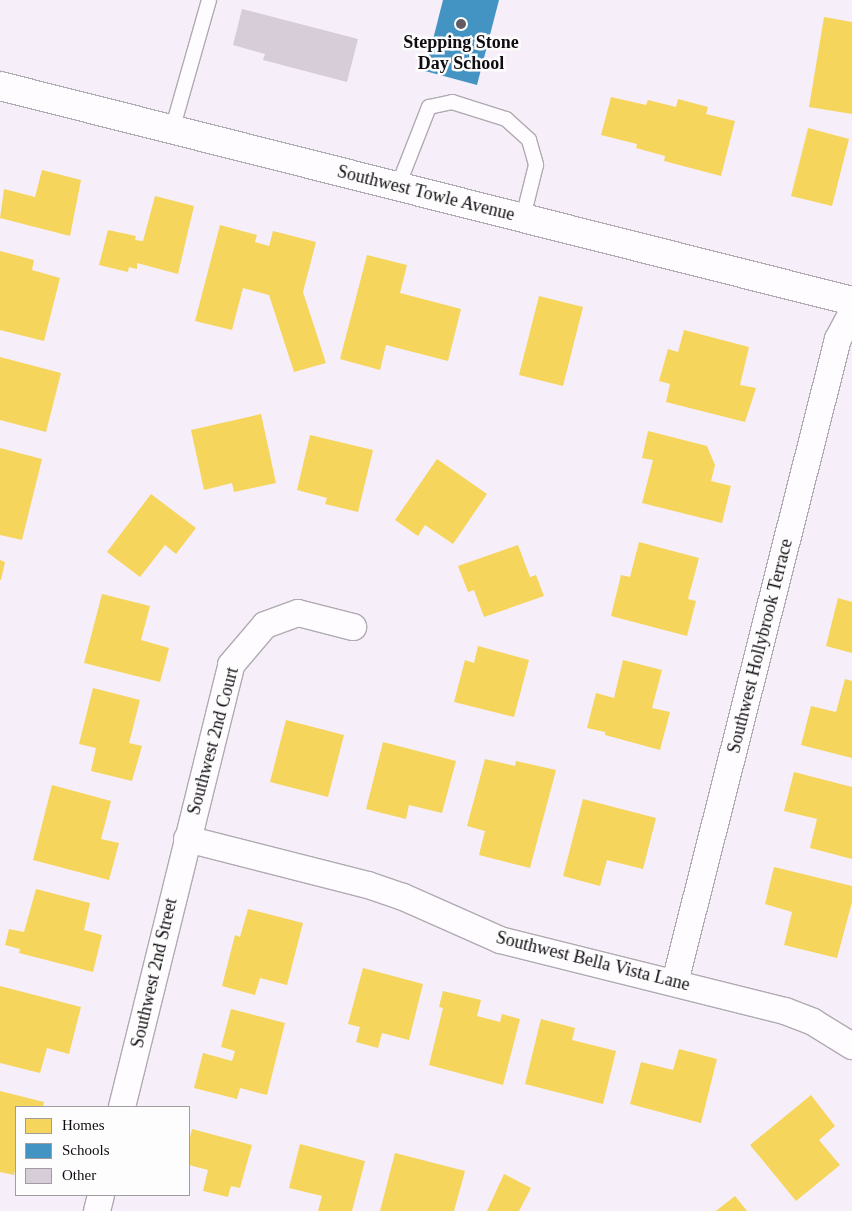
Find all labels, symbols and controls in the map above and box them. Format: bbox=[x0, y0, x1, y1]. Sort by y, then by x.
marker: Stepping Stone Day School bbox=[455, 18, 467, 30]
place label: Stepping Stone Day School bbox=[403, 32, 519, 74]
street label: Southwest Towle Avenue bbox=[334, 160, 518, 226]
street label: Southwest Hollybrook Terrace bbox=[723, 536, 797, 756]
street label: Southwest 2nd Court bbox=[183, 665, 243, 817]
street label: Southwest 2nd Street bbox=[126, 896, 182, 1050]
street label: Southwest Bella Vista Lane bbox=[494, 926, 692, 996]
legend bbox=[15, 1106, 190, 1196]
text: Homes bbox=[62, 1117, 105, 1133]
text: Schools bbox=[62, 1142, 110, 1158]
text: Other bbox=[62, 1167, 96, 1183]

